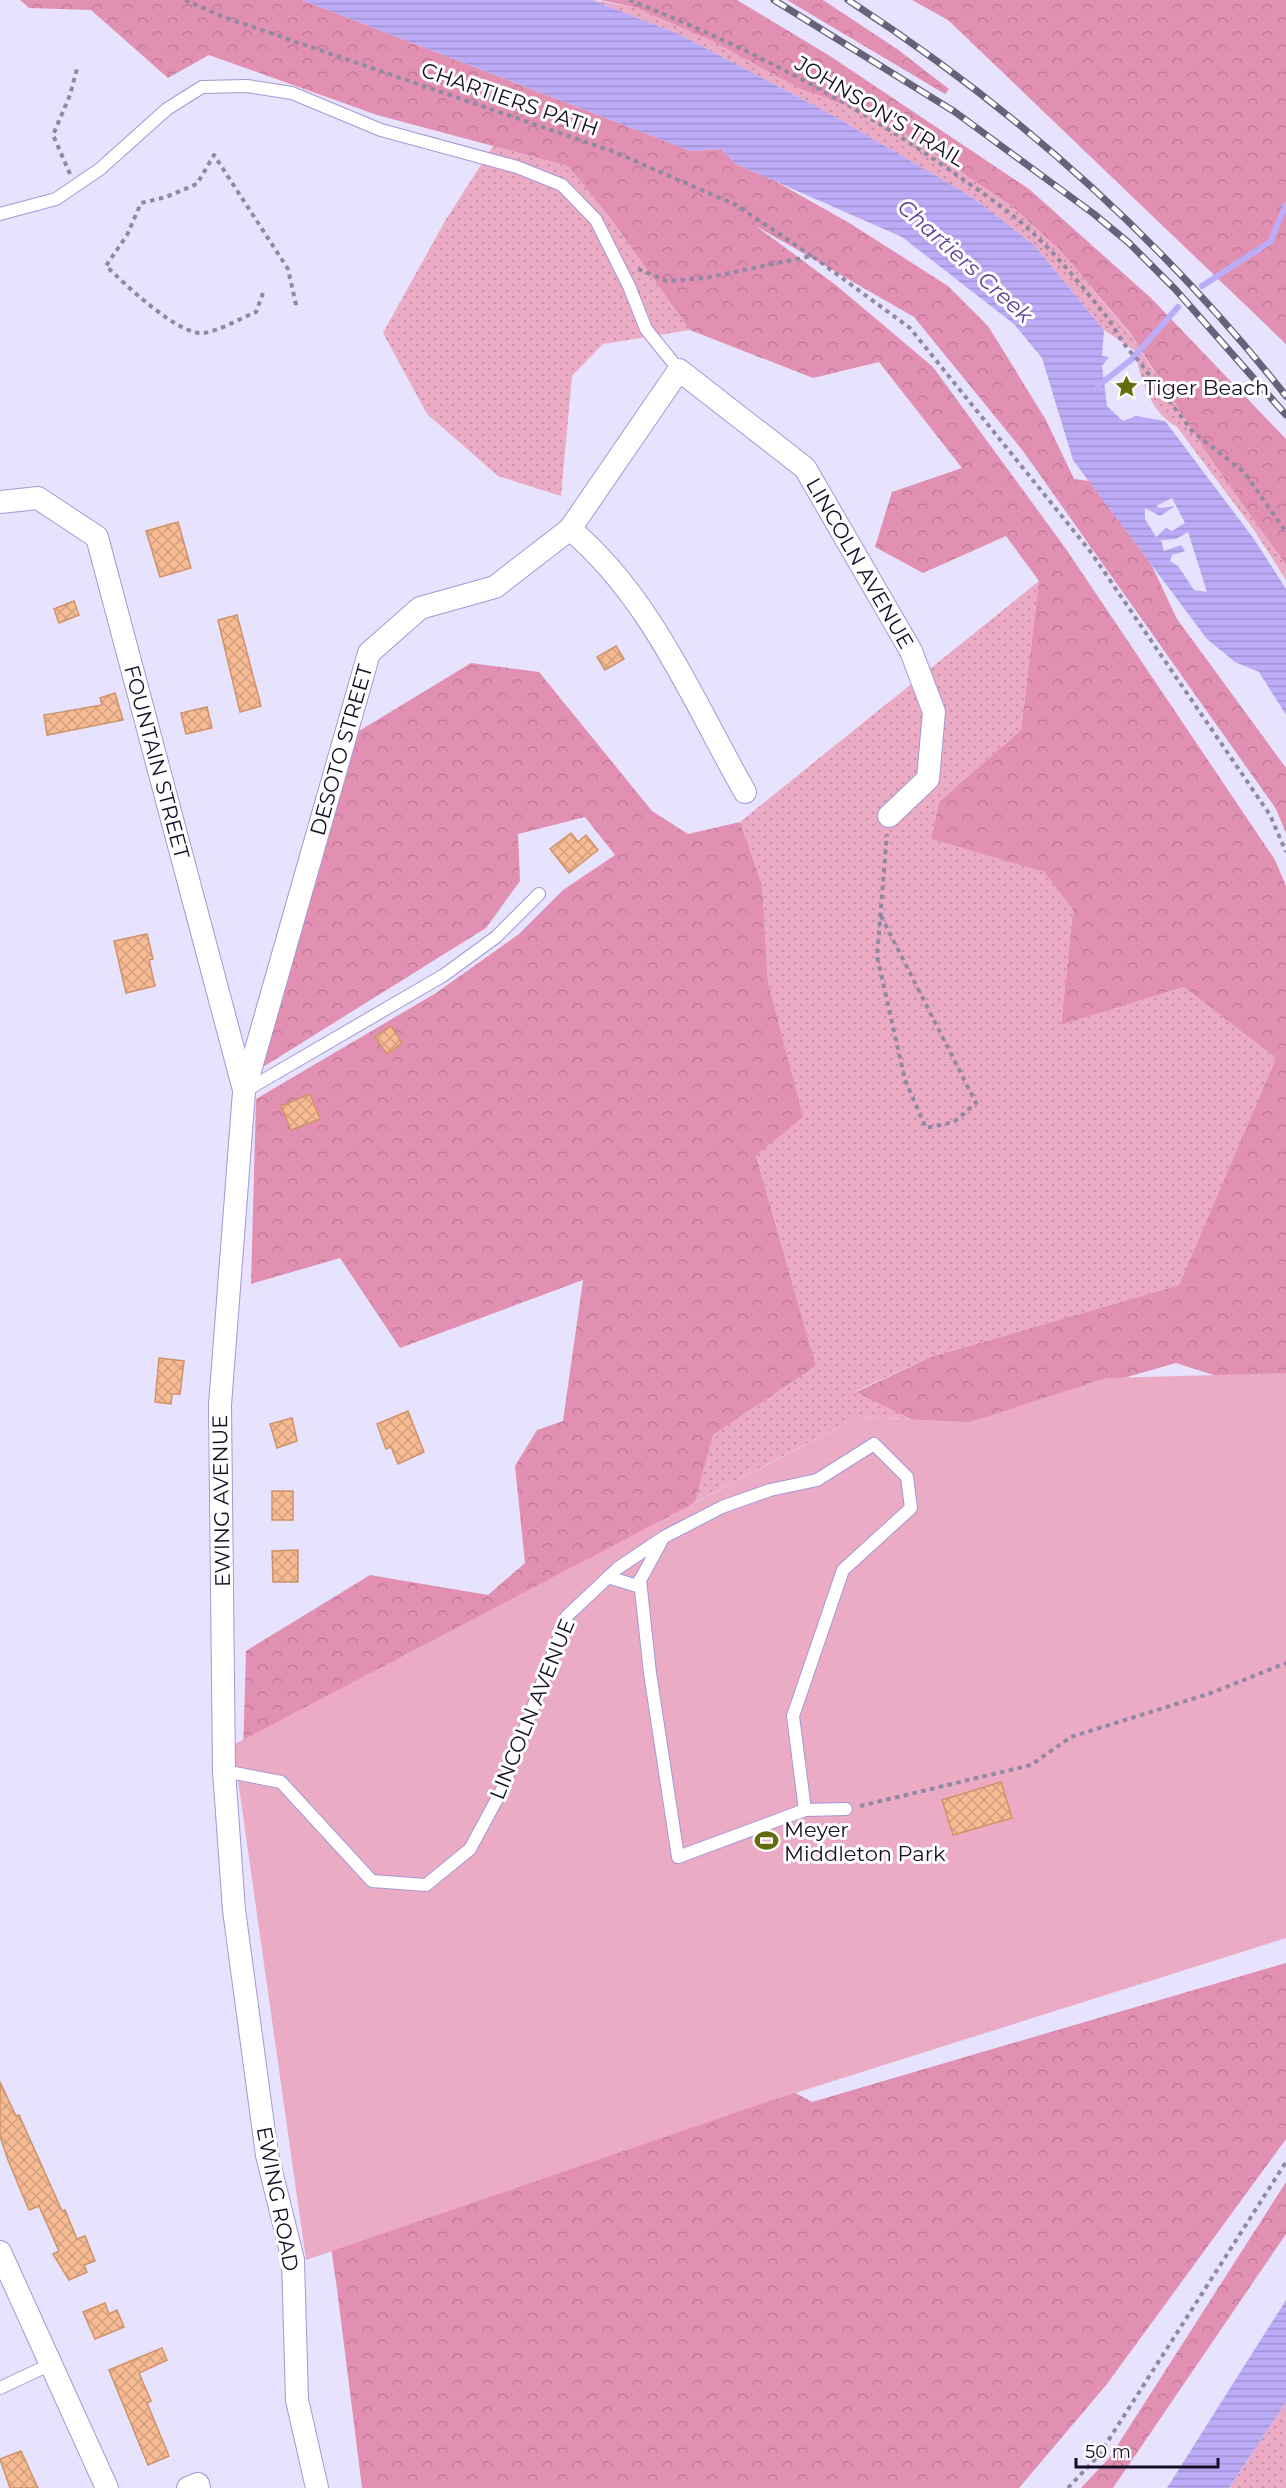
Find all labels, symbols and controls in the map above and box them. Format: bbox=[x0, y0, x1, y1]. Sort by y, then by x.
street label: JOHNSON'S TRAIL bbox=[790, 50, 970, 172]
street label: CHARTIERS PATH bbox=[418, 57, 602, 141]
water label: Chartiers Creek bbox=[892, 193, 1039, 329]
place icon: Tiger Beach bbox=[1113, 374, 1139, 400]
place label: Tiger Beach bbox=[1144, 375, 1269, 400]
street label: LINCOLN AVENUE bbox=[801, 473, 919, 653]
street label: FOUNTAIN STREET bbox=[119, 662, 195, 862]
street label: DESOTO STREET bbox=[305, 662, 377, 838]
street label: EWING AVENUE bbox=[207, 1415, 235, 1587]
street label: LINCOLN AVENUE bbox=[484, 1615, 580, 1803]
place label: Meyer Middleton Park bbox=[784, 1817, 946, 1866]
sports icon: Meyer Middleton Park bbox=[753, 1828, 779, 1854]
street label: EWING ROAD bbox=[252, 2124, 304, 2274]
scale bar bbox=[1076, 2431, 1218, 2469]
text: 50 m bbox=[1085, 2441, 1131, 2463]

